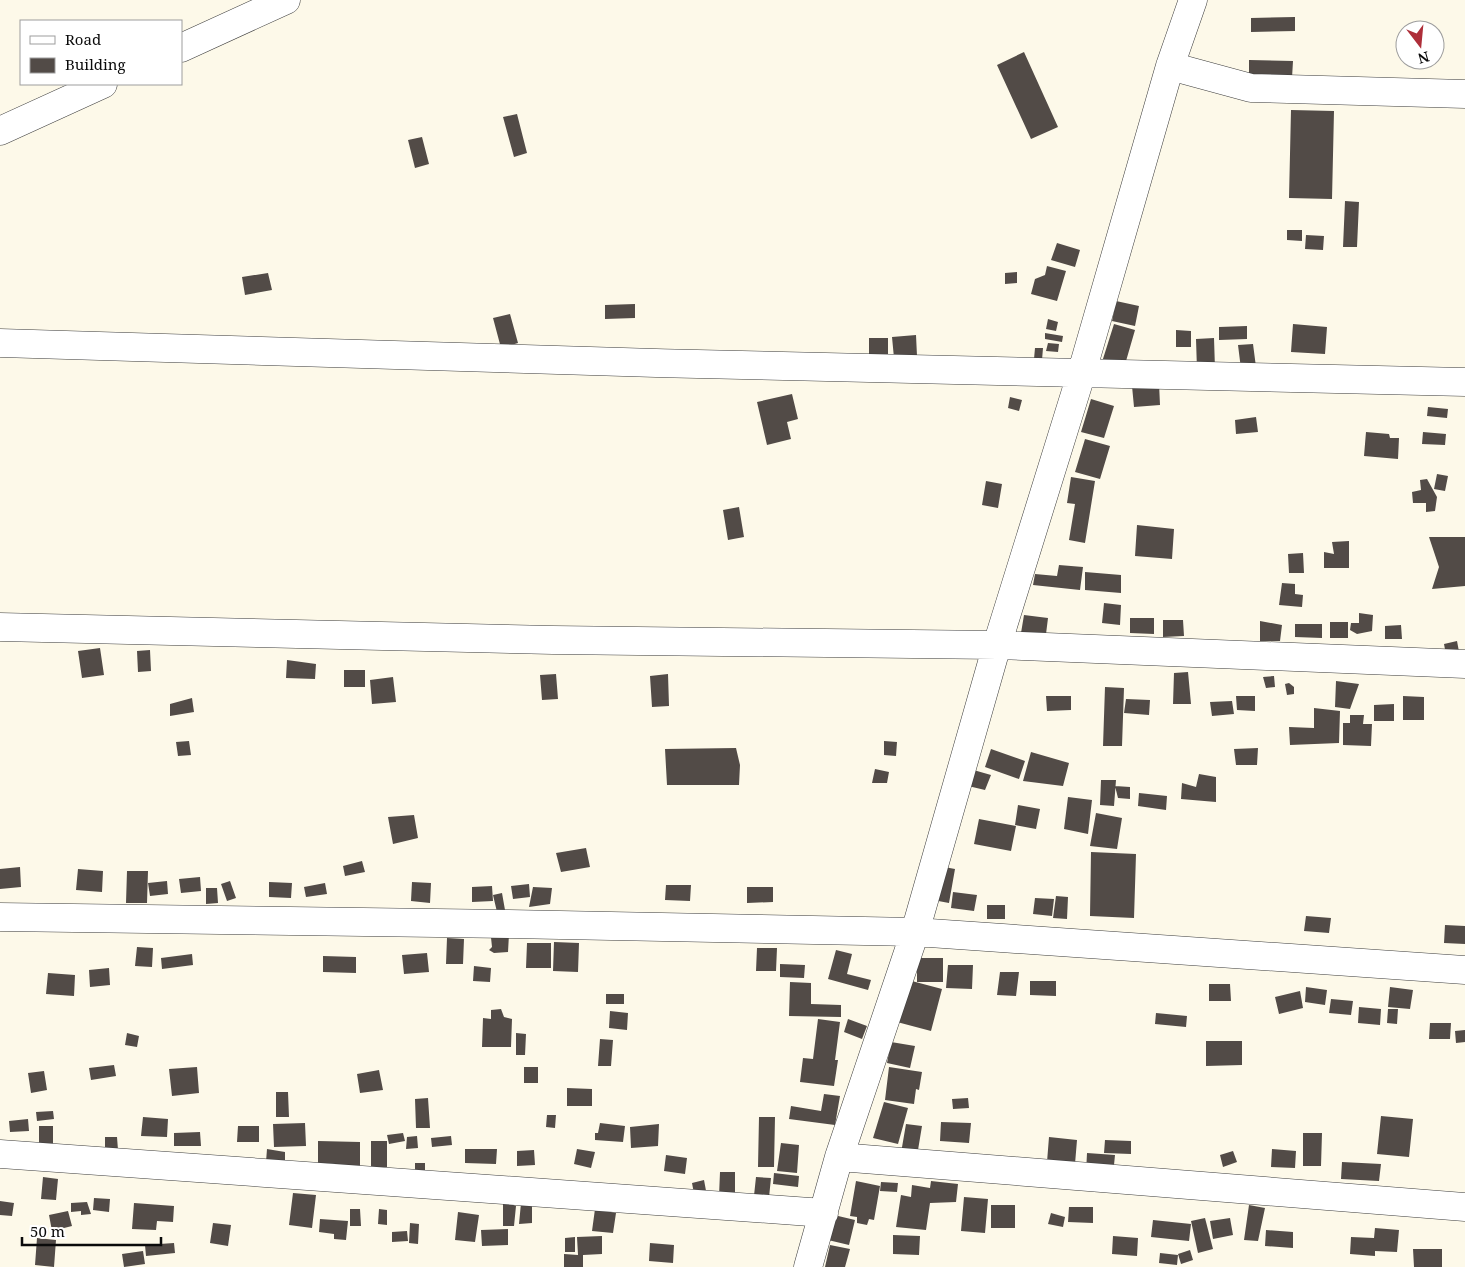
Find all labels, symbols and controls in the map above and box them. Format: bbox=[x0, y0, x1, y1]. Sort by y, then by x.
legend bbox=[20, 20, 182, 85]
north arrow bbox=[1395, 20, 1445, 70]
text: Road bbox=[65, 29, 101, 49]
text: N bbox=[1416, 47, 1432, 69]
text: Building bbox=[65, 54, 126, 74]
scale bar bbox=[22, 1214, 161, 1246]
text: 50 m bbox=[30, 1221, 65, 1241]

